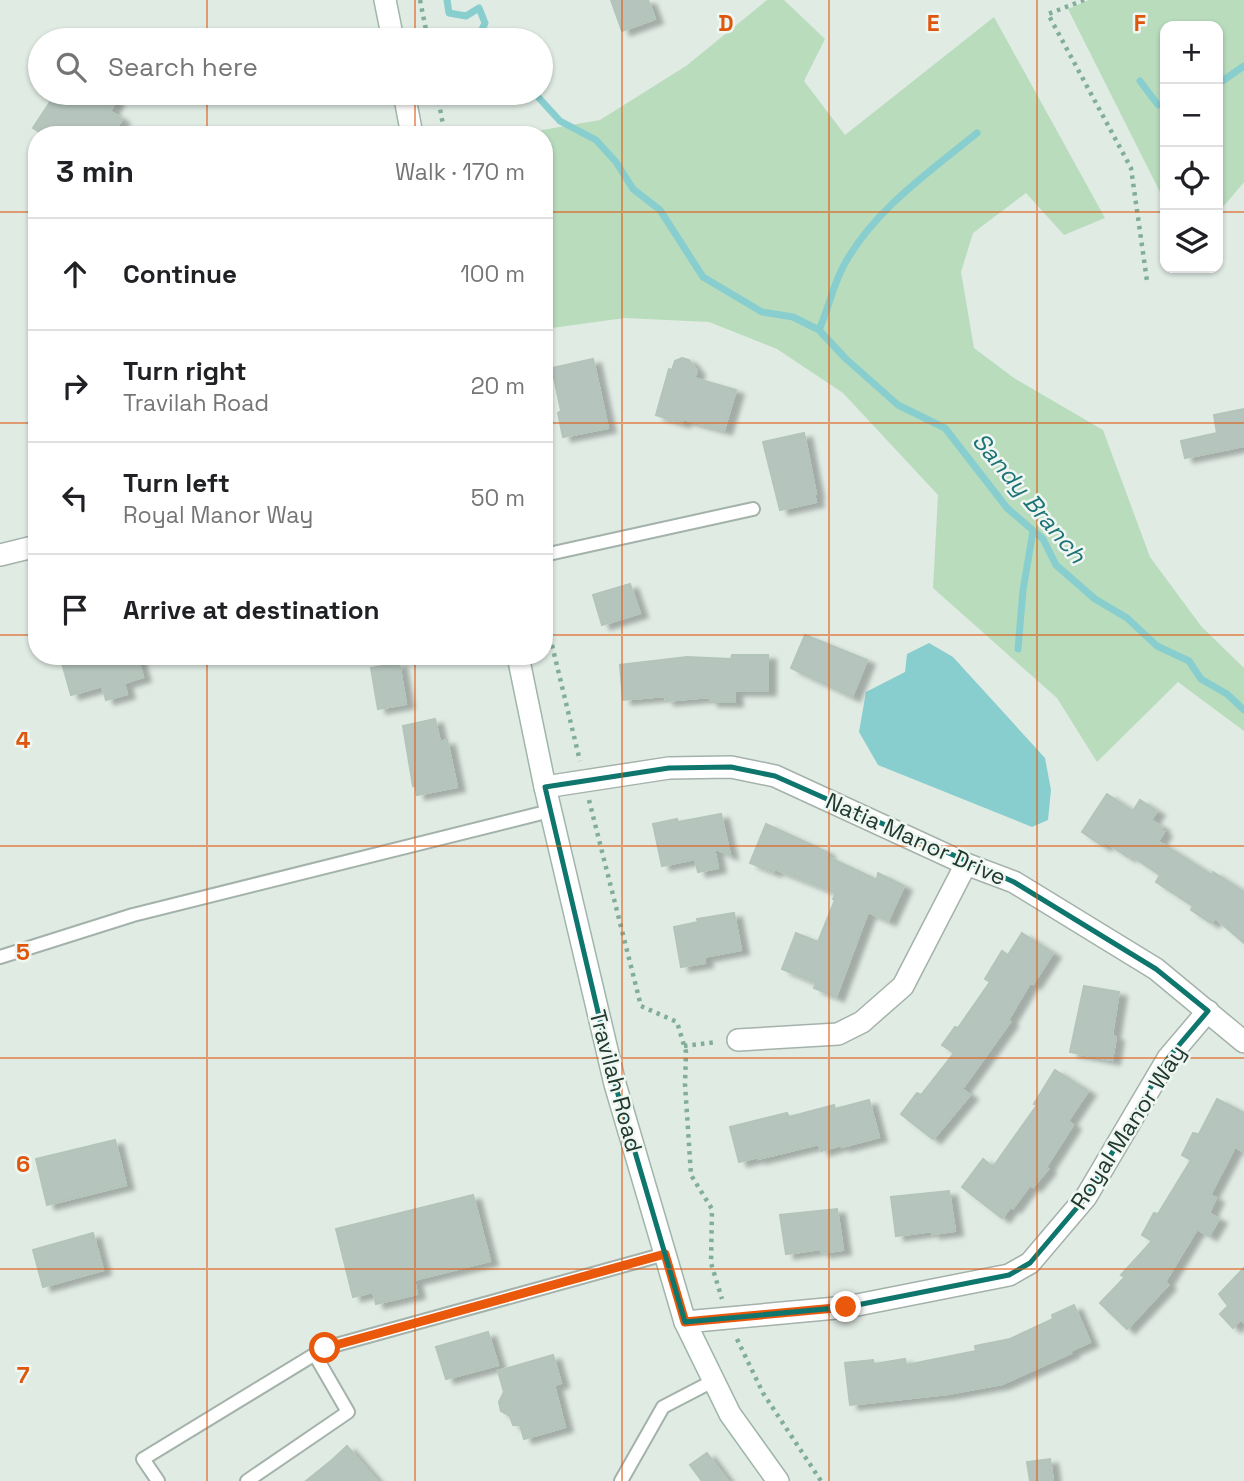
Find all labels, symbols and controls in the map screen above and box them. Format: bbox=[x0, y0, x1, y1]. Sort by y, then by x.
text: D bbox=[718, 8, 734, 38]
text: E bbox=[927, 8, 939, 38]
text: F bbox=[1134, 8, 1146, 38]
map controls bbox=[1160, 21, 1223, 273]
button: + bbox=[1160, 21, 1223, 84]
search box bbox=[28, 28, 553, 105]
icon: search bbox=[52, 48, 90, 86]
text: Search here bbox=[108, 50, 258, 84]
button: − bbox=[1160, 84, 1223, 147]
button: locate bbox=[1160, 147, 1223, 210]
text: 3 min bbox=[56, 152, 134, 191]
text: Walk · 170 m bbox=[395, 157, 525, 187]
button: layers bbox=[1160, 210, 1223, 273]
icon: ahead bbox=[56, 255, 94, 293]
text: Continue bbox=[123, 257, 237, 291]
text: 100 m bbox=[460, 259, 525, 289]
text: Turn right bbox=[123, 354, 247, 388]
icon: right bbox=[56, 367, 94, 405]
text: 20 m bbox=[471, 371, 525, 401]
text: Travilah Road bbox=[123, 388, 269, 418]
water label: Sandy Branch bbox=[966, 426, 1094, 571]
text: Turn left bbox=[123, 466, 230, 500]
icon: left bbox=[56, 479, 94, 517]
text: 50 m bbox=[471, 483, 525, 513]
text: Royal Manor Way bbox=[123, 500, 313, 530]
icon: arrive bbox=[56, 591, 94, 629]
text: Arrive at destination bbox=[123, 593, 380, 627]
text: 4 bbox=[16, 725, 31, 755]
street label: Natia Manor Drive bbox=[821, 786, 1011, 892]
text: 5 bbox=[16, 937, 30, 967]
street label: Travilah Road bbox=[583, 1007, 649, 1155]
street label: Royal Manor Way bbox=[1064, 1039, 1192, 1215]
text: 6 bbox=[16, 1149, 30, 1179]
route end bbox=[830, 1291, 861, 1322]
route start bbox=[309, 1332, 340, 1363]
text: 7 bbox=[17, 1360, 30, 1390]

